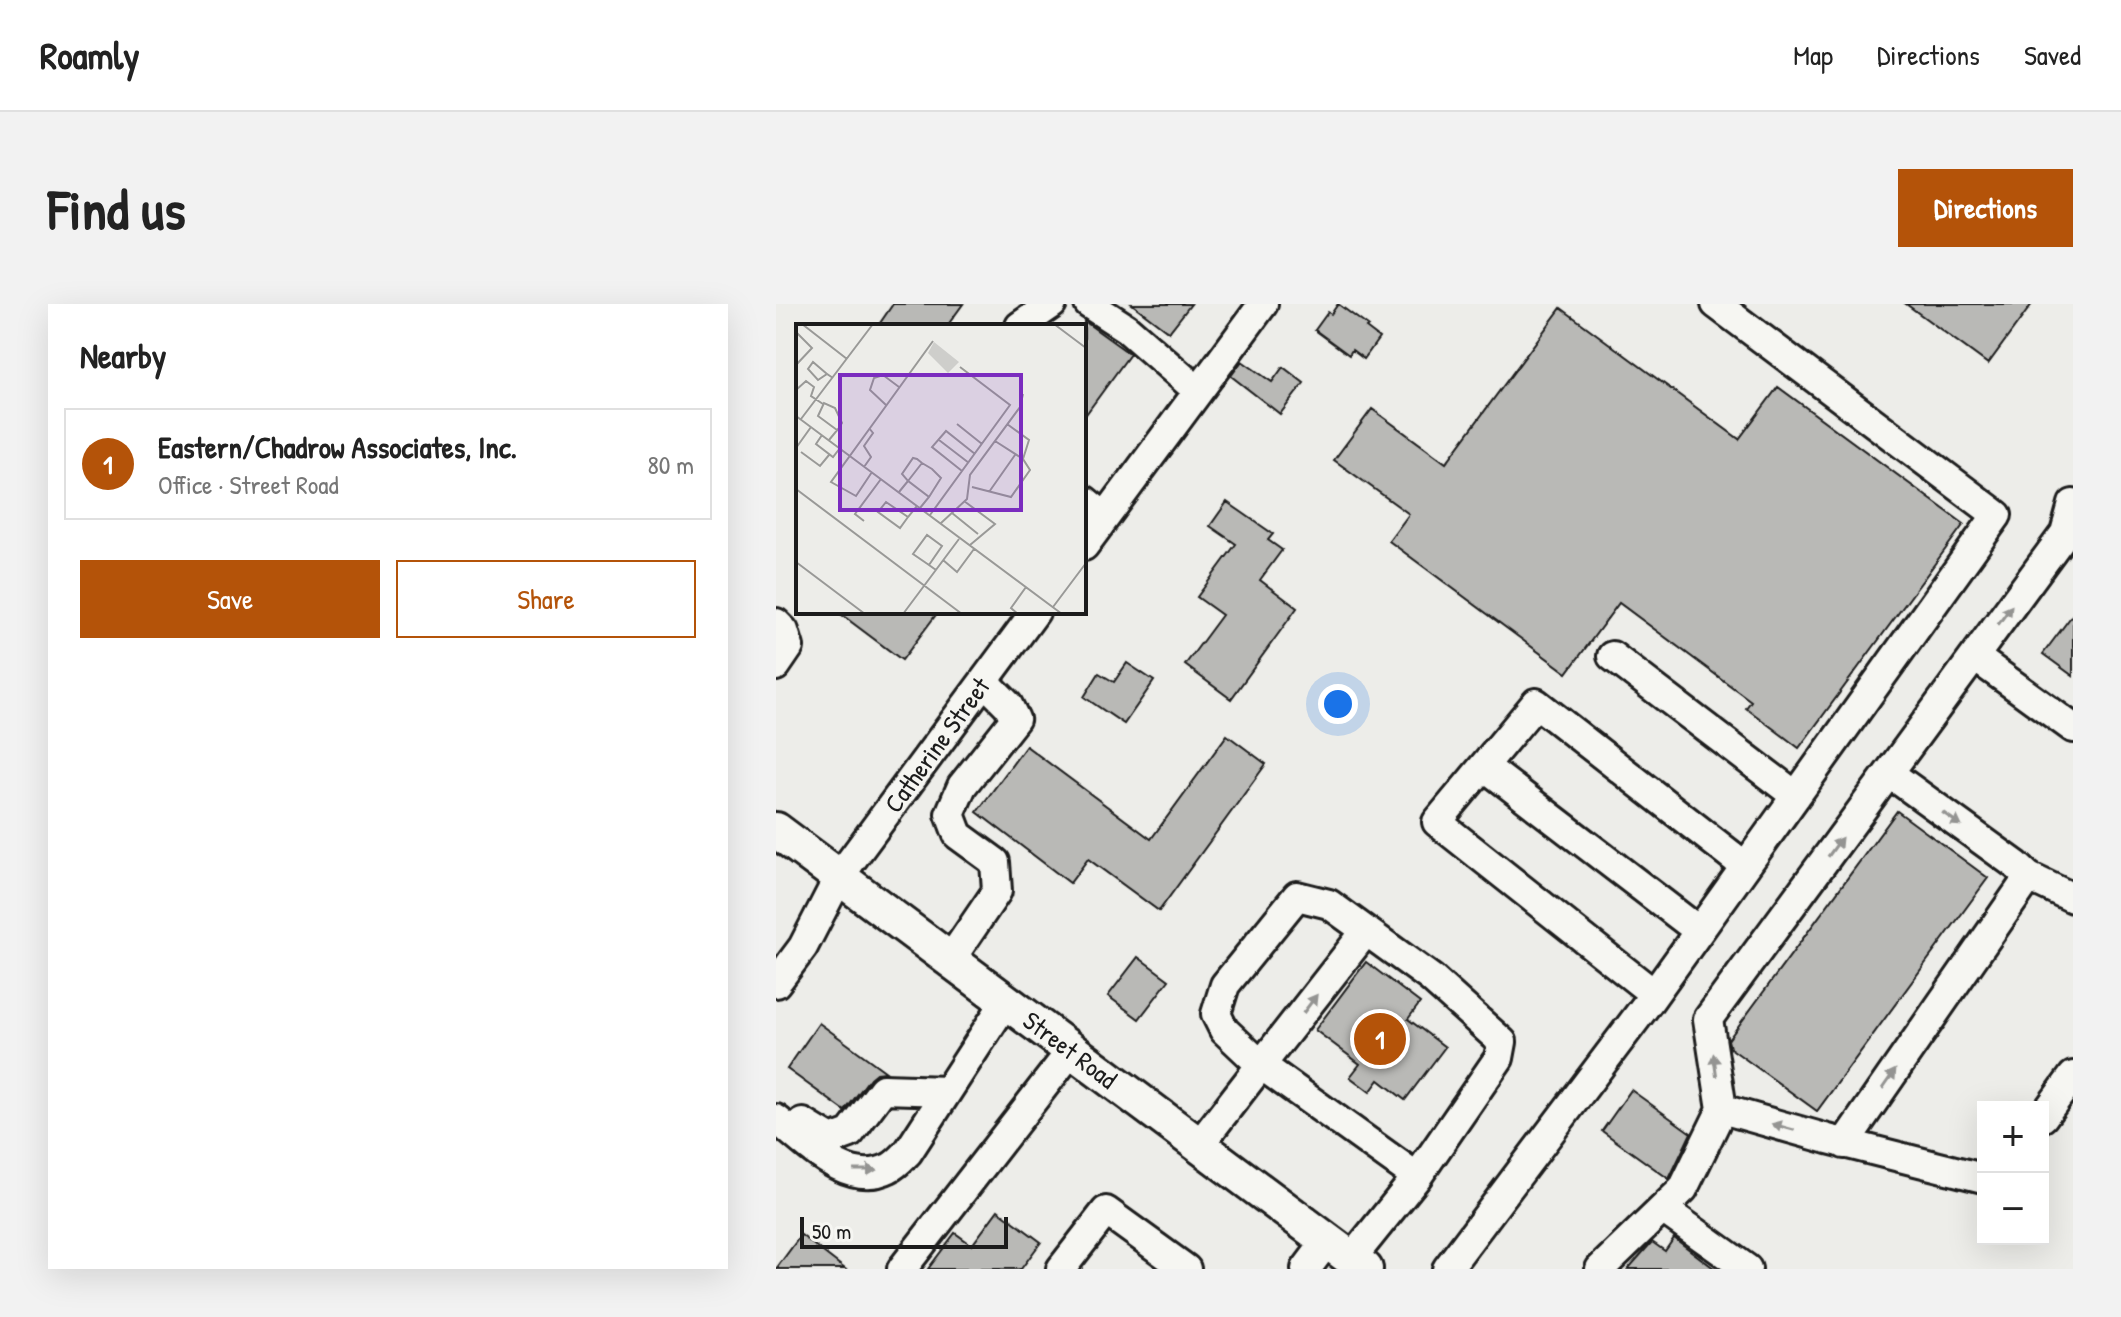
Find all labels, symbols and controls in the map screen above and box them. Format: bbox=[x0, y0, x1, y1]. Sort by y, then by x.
text: Roamly bbox=[40, 29, 139, 81]
text: Map bbox=[1793, 36, 1833, 74]
text: Directions bbox=[1877, 36, 1980, 74]
text: Saved bbox=[2024, 36, 2081, 74]
button: Directions bbox=[1898, 169, 2073, 247]
text: Find us bbox=[48, 171, 186, 246]
inset map bbox=[796, 324, 1086, 614]
text: Nearby bbox=[80, 333, 166, 379]
text: Eastern/Chadrow Associates, Inc. bbox=[158, 427, 517, 467]
text: 1 bbox=[103, 447, 113, 482]
text: 80 m bbox=[647, 447, 694, 482]
text: Office · Street Road bbox=[158, 467, 339, 502]
button: Save bbox=[80, 560, 380, 638]
button: Share bbox=[396, 560, 696, 638]
one-way arrow bbox=[1997, 604, 2013, 625]
street label: Catherine Street bbox=[876, 669, 998, 819]
your location bbox=[1318, 684, 1358, 724]
one-way arrow bbox=[1942, 811, 1963, 826]
one-way arrow bbox=[1827, 836, 1842, 857]
one-way arrow bbox=[1302, 993, 1318, 1015]
street label: Street Road bbox=[1016, 1003, 1124, 1096]
pin: 1 bbox=[1354, 1009, 1406, 1069]
one-way arrow bbox=[1708, 1052, 1721, 1077]
one-way arrow bbox=[1881, 1069, 1896, 1090]
map controls bbox=[1977, 1101, 2049, 1245]
button: + bbox=[1977, 1101, 2049, 1173]
one-way arrow bbox=[1770, 1120, 1794, 1133]
one-way arrow bbox=[852, 1164, 878, 1176]
button: − bbox=[1977, 1173, 2049, 1245]
scale bar bbox=[800, 1213, 1008, 1249]
text: 50 m bbox=[812, 1216, 851, 1246]

